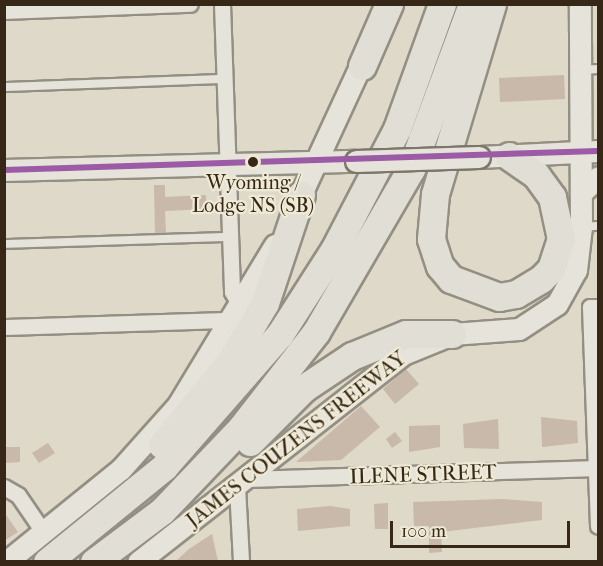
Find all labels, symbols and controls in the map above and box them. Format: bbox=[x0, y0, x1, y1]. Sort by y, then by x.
marker: Wyoming / Lodge NS (SB) bbox=[247, 156, 259, 168]
place label: Wyoming / Lodge NS (SB) bbox=[192, 171, 314, 218]
street label: JAMES COUZENS FREEWAY bbox=[181, 345, 411, 533]
street label: ILENE STREET bbox=[349, 459, 497, 489]
scale bar bbox=[393, 509, 573, 547]
text: 100 m bbox=[401, 521, 446, 542]

